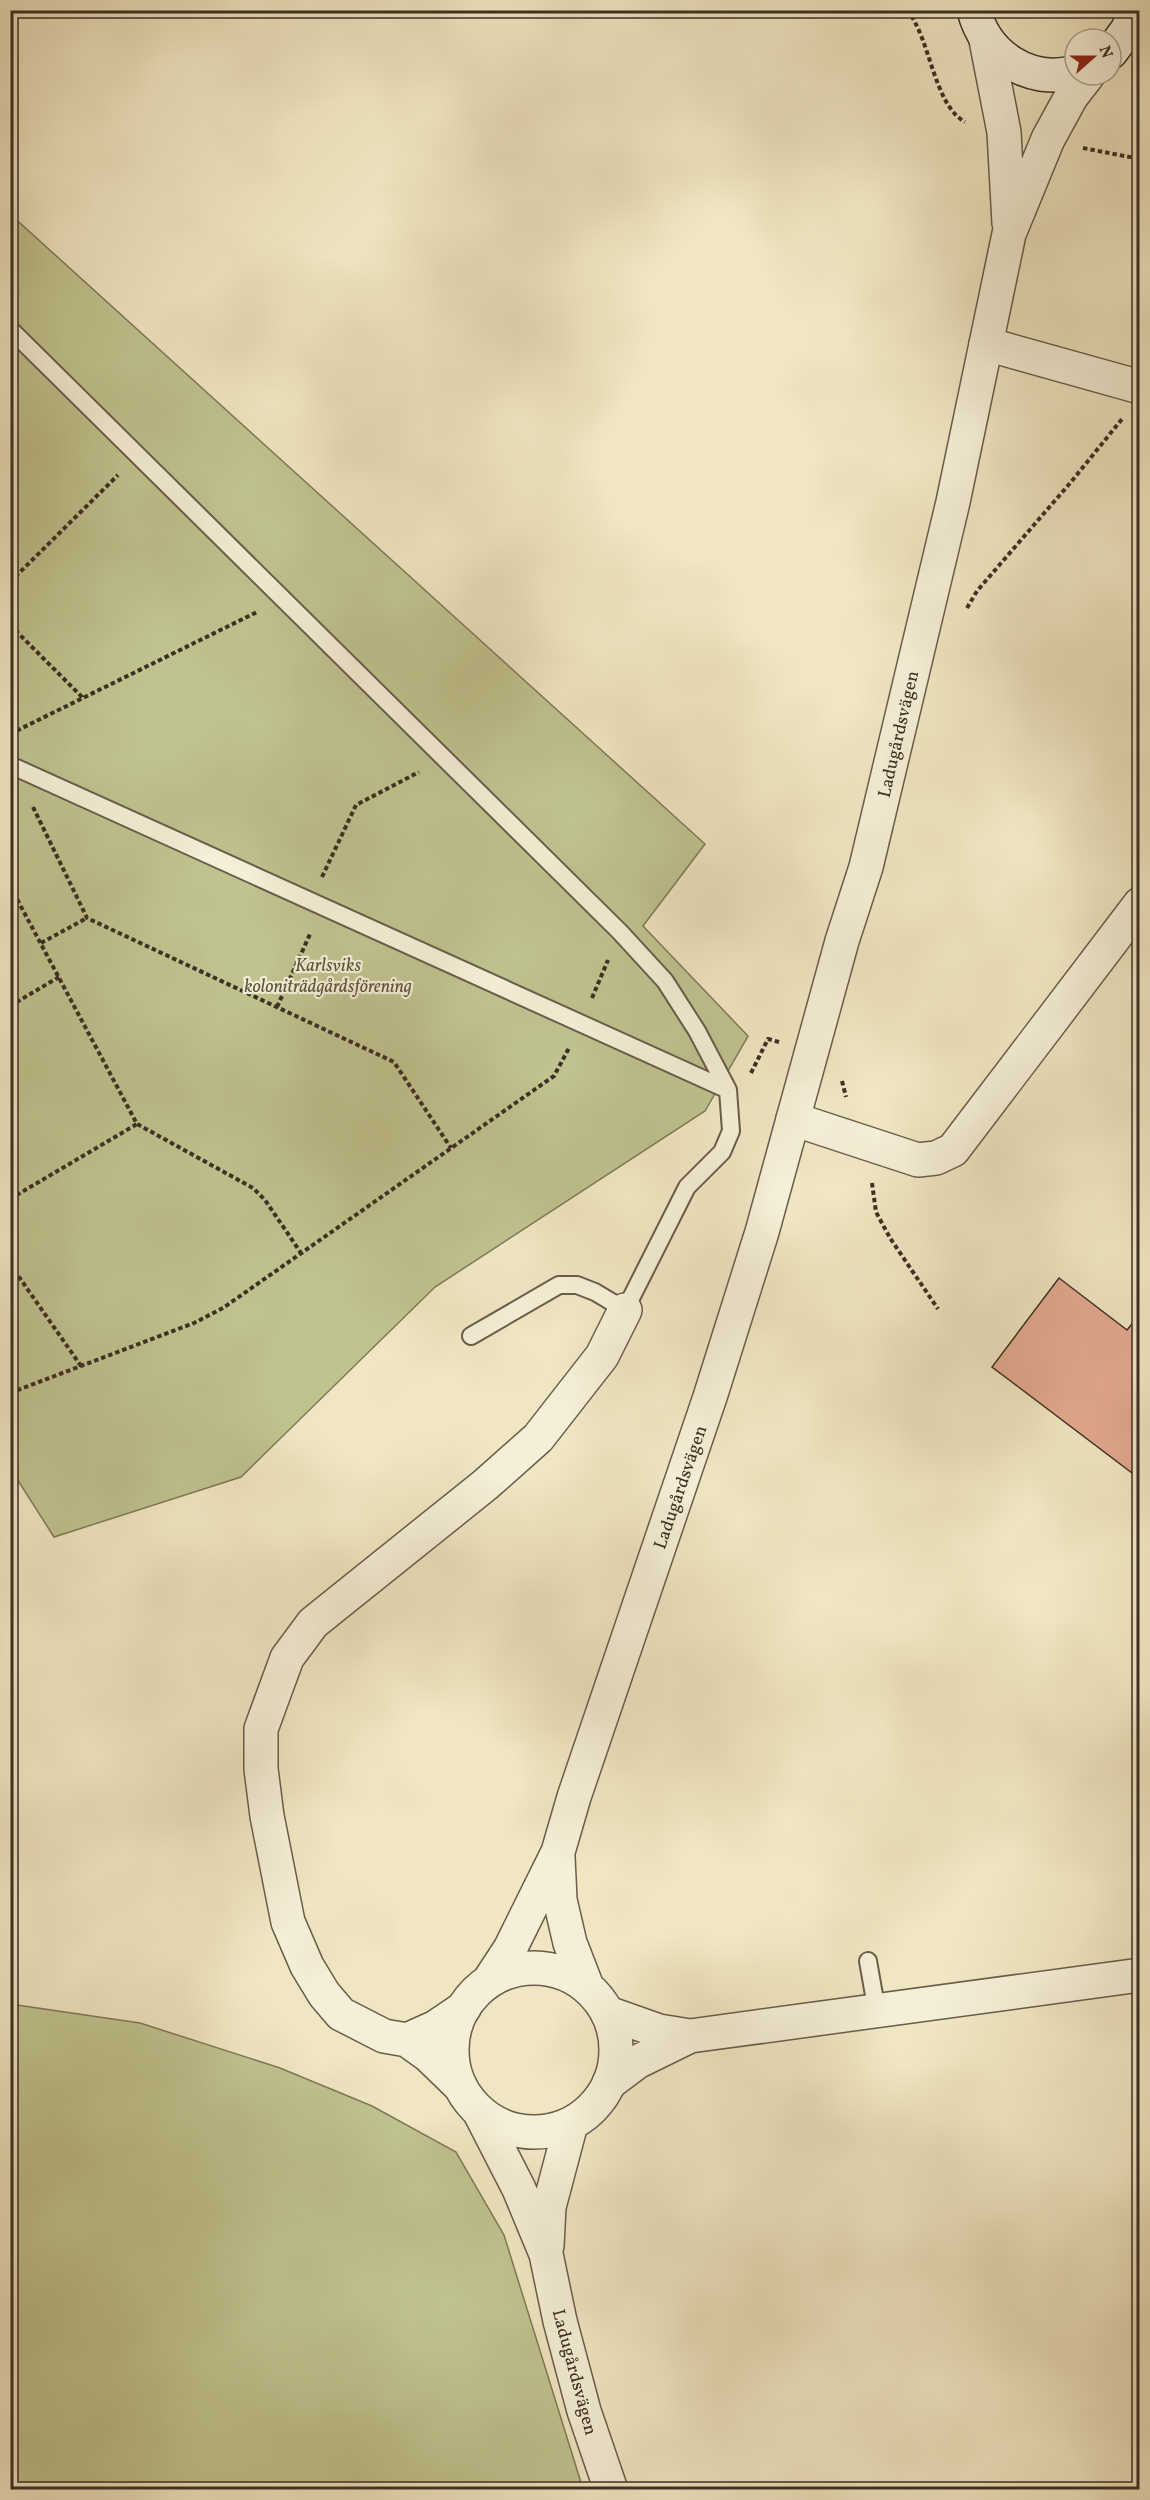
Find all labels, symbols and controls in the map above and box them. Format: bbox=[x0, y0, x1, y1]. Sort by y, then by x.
north arrow bbox=[1063, 27, 1123, 87]
text: N bbox=[1093, 43, 1118, 62]
street label: Ladugårdsvägen bbox=[873, 668, 926, 800]
park label: Karlsviks koloniträdgårdsförening bbox=[244, 954, 412, 1000]
street label: Ladugårdsvägen bbox=[649, 1422, 714, 1553]
street label: Ladugårdsvägen bbox=[545, 2307, 602, 2438]

